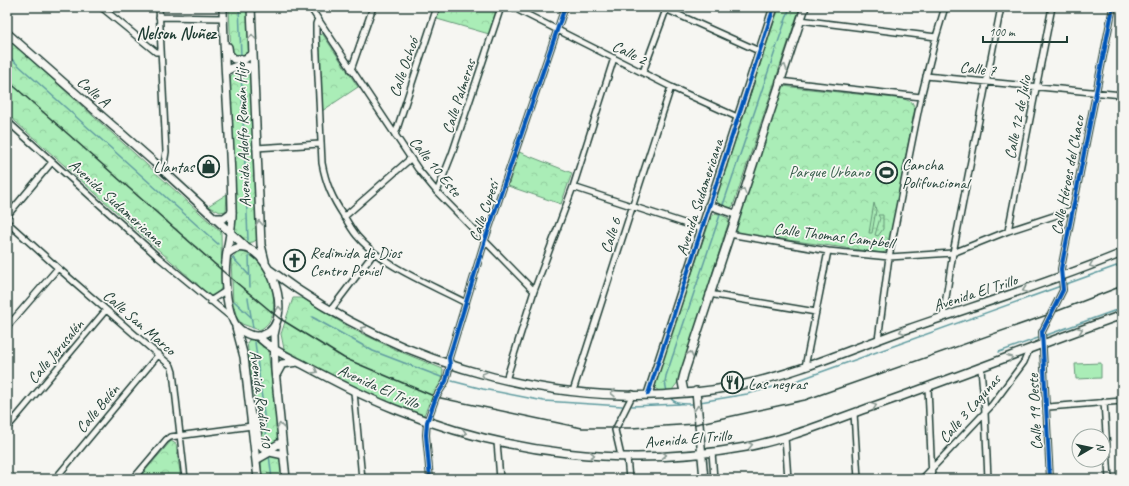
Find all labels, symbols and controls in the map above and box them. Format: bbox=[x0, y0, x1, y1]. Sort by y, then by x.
scale bar bbox=[983, 18, 1067, 44]
district label: Nelson Nuñez bbox=[136, 23, 217, 44]
text: 100 m bbox=[989, 24, 1016, 40]
street label: Calle Ochoó bbox=[384, 33, 424, 100]
one-way arrow bbox=[248, 34, 256, 40]
street label: Calle 2 bbox=[609, 36, 652, 71]
street label: Calle Palmeras bbox=[438, 55, 481, 136]
street label: Calle 7 bbox=[959, 57, 998, 81]
street label: Avenida Adolfo Román Hijo bbox=[230, 60, 256, 207]
one-way arrow bbox=[779, 64, 788, 71]
street label: Calle A bbox=[73, 72, 115, 112]
street label: Calle 12 de Julio bbox=[1000, 72, 1036, 161]
street label: Calle Héroes del Chaco bbox=[1047, 112, 1090, 236]
street label: Calle 10 Este bbox=[405, 132, 467, 202]
street label: Avenida Sudamericana bbox=[672, 135, 729, 258]
shop icon: Llantas bbox=[196, 153, 222, 179]
street label: Avenida Sudamericana bbox=[65, 155, 169, 252]
place label: Cancha Polifuncional bbox=[902, 155, 972, 193]
place label: Llantas bbox=[153, 157, 196, 177]
sports icon: Cancha Polifuncional bbox=[874, 160, 900, 186]
park label: Parque Urbano bbox=[789, 162, 872, 182]
street label: Calle Cupesí bbox=[464, 176, 505, 244]
one-way arrow bbox=[738, 187, 747, 194]
street label: Calle 6 bbox=[596, 214, 626, 256]
street label: Calle Thomas Campbell bbox=[773, 219, 898, 254]
one-way arrow bbox=[255, 220, 264, 226]
place label: Redimida de Dios Centro Peniel bbox=[310, 243, 403, 281]
church icon: Redimida de Dios Centro Peniel bbox=[281, 248, 307, 274]
one-way arrow bbox=[1089, 261, 1096, 269]
street label: Avenida El Trillo bbox=[931, 269, 1022, 316]
one-way arrow bbox=[1022, 285, 1029, 294]
street label: Calle San Marco bbox=[99, 286, 182, 361]
one-way arrow bbox=[274, 306, 283, 312]
street label: Calle Jerusalén bbox=[23, 315, 89, 388]
one-way arrow bbox=[360, 326, 367, 334]
one-way arrow bbox=[899, 327, 906, 335]
one-way arrow bbox=[1077, 327, 1084, 335]
street label: Avenida Radial 10 bbox=[245, 349, 277, 451]
one-way arrow bbox=[685, 351, 694, 358]
one-way arrow bbox=[1006, 354, 1013, 362]
street label: Avenida El Trillo bbox=[335, 360, 424, 415]
one-way arrow bbox=[311, 367, 318, 374]
street label: Calle 3 Lagunas bbox=[934, 369, 1006, 447]
restaurant icon: Las negras bbox=[719, 370, 745, 396]
one-way arrow bbox=[481, 371, 488, 379]
street label: Calle 19 Oeste bbox=[1023, 371, 1047, 451]
place label: Las negras bbox=[748, 374, 809, 394]
street label: Calle Belén bbox=[72, 380, 124, 437]
one-way arrow bbox=[610, 389, 616, 398]
one-way arrow bbox=[871, 402, 878, 411]
one-way arrow bbox=[693, 405, 702, 411]
one-way arrow bbox=[276, 423, 285, 429]
street label: Avenida El Trillo bbox=[644, 425, 734, 453]
one-way arrow bbox=[460, 428, 467, 437]
north arrow bbox=[1071, 428, 1111, 468]
one-way arrow bbox=[747, 442, 754, 450]
text: N bbox=[1093, 442, 1109, 453]
one-way arrow bbox=[589, 451, 595, 459]
one-way arrow bbox=[661, 451, 667, 459]

